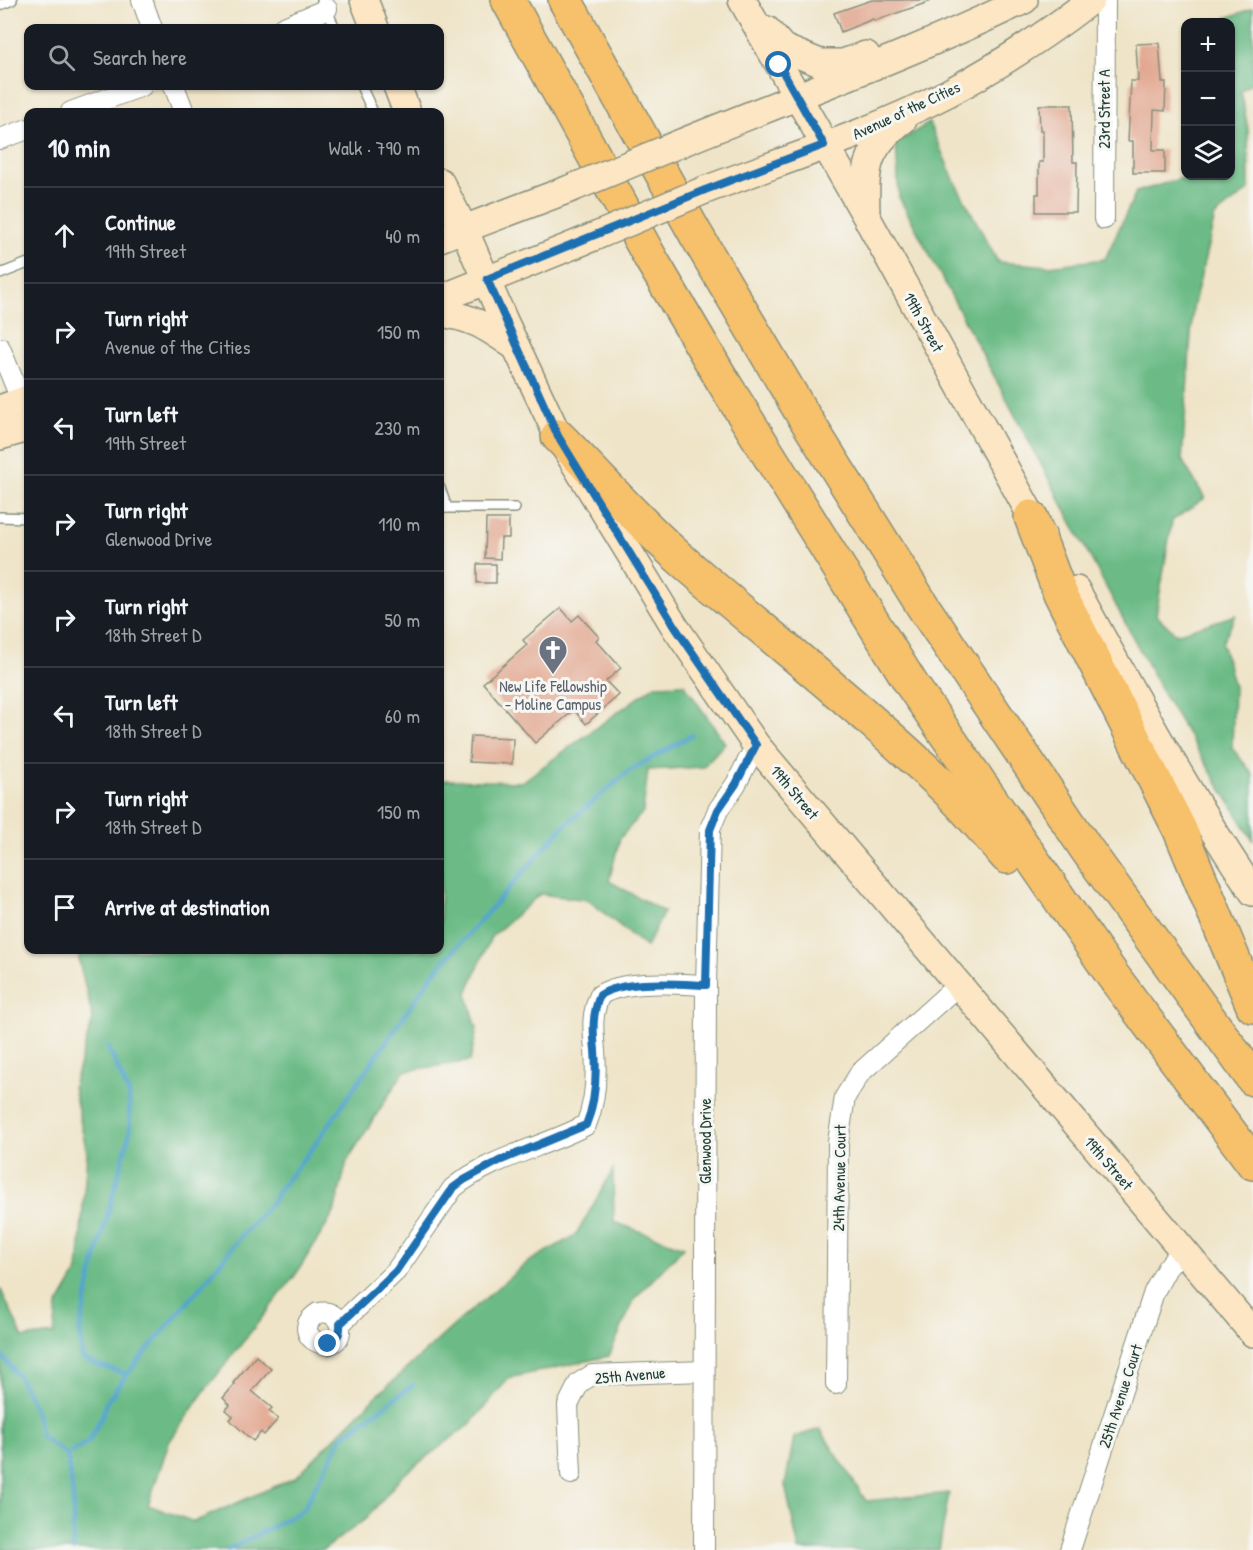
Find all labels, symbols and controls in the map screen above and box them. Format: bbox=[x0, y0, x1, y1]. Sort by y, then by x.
map controls bbox=[1181, 18, 1235, 180]
button: + bbox=[1181, 18, 1235, 72]
search box bbox=[24, 24, 444, 90]
icon: search bbox=[45, 41, 78, 74]
text: Search here bbox=[93, 42, 187, 72]
route start bbox=[765, 51, 791, 77]
street label: 23rd Street A bbox=[1093, 69, 1115, 149]
button: − bbox=[1181, 72, 1235, 126]
street label: Avenue of the Cities bbox=[849, 75, 963, 145]
button: layers bbox=[1181, 126, 1235, 180]
text: 10 min bbox=[48, 130, 110, 165]
text: Walk · 790 m bbox=[329, 134, 420, 161]
text: Continue bbox=[105, 207, 176, 237]
icon: ahead bbox=[48, 219, 81, 252]
text: 40 m bbox=[385, 222, 420, 249]
text: 19th Street bbox=[105, 237, 186, 264]
street label: 19th Street bbox=[899, 288, 950, 356]
text: Turn right bbox=[105, 303, 188, 333]
icon: right bbox=[48, 315, 81, 348]
text: 150 m bbox=[377, 318, 420, 345]
text: Avenue of the Cities bbox=[105, 333, 250, 360]
text: Turn left bbox=[105, 399, 178, 429]
icon: left bbox=[48, 411, 81, 444]
text: 230 m bbox=[375, 414, 420, 441]
text: 19th Street bbox=[105, 429, 186, 456]
text: Turn right bbox=[105, 495, 188, 525]
icon: right bbox=[48, 507, 81, 540]
text: 110 m bbox=[378, 510, 420, 537]
text: Glenwood Drive bbox=[105, 525, 212, 552]
text: Turn right bbox=[105, 591, 188, 621]
icon: right bbox=[48, 603, 81, 636]
text: 50 m bbox=[384, 606, 420, 633]
text: 18th Street D bbox=[105, 621, 201, 648]
church icon: New Life Fellowship - Moline Campus bbox=[537, 634, 569, 676]
place label: New Life Fellowship - Moline Campus bbox=[499, 675, 607, 715]
text: Turn left bbox=[105, 687, 178, 717]
icon: left bbox=[48, 699, 81, 732]
text: 60 m bbox=[385, 702, 420, 729]
text: 18th Street D bbox=[105, 717, 201, 744]
street label: 19th Street bbox=[766, 760, 825, 824]
text: Turn right bbox=[105, 783, 188, 813]
icon: right bbox=[48, 795, 81, 828]
text: 150 m bbox=[377, 798, 420, 825]
text: 18th Street D bbox=[105, 813, 201, 840]
icon: arrive bbox=[48, 891, 81, 924]
text: Arrive at destination bbox=[105, 892, 270, 922]
street label: Glenwood Drive bbox=[694, 1097, 716, 1184]
street label: 24th Avenue Court bbox=[827, 1124, 851, 1232]
street label: 19th Street bbox=[1079, 1131, 1139, 1195]
route end bbox=[314, 1330, 340, 1356]
street label: 25th Avenue Court bbox=[1093, 1341, 1147, 1451]
street label: 25th Avenue bbox=[594, 1361, 667, 1389]

